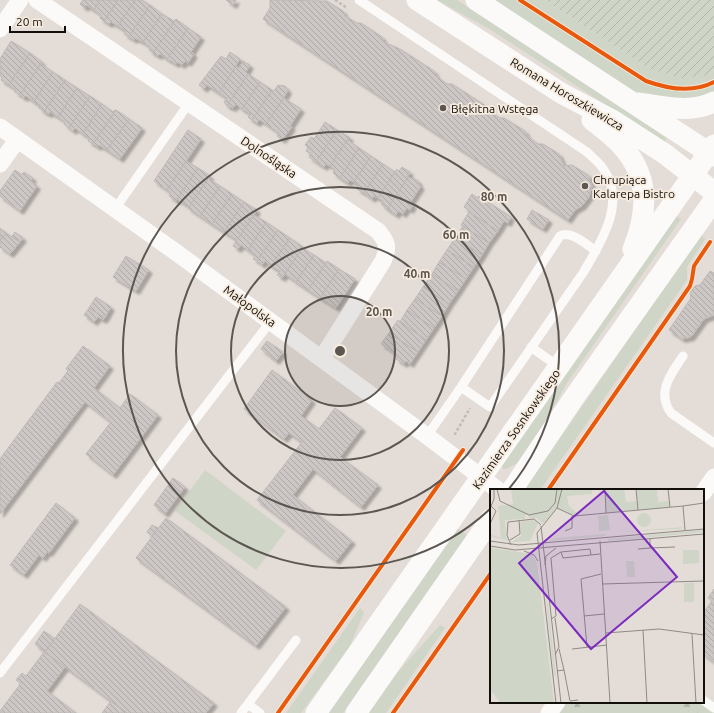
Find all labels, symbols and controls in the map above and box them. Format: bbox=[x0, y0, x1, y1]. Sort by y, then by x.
scale bar bbox=[10, 8, 65, 34]
text: 20 m bbox=[16, 15, 43, 28]
street label: Romana Horoszkiewicza bbox=[508, 55, 626, 133]
place label: Błękitna Wstęga bbox=[451, 102, 538, 115]
marker: Błękitna Wstęga bbox=[438, 103, 448, 113]
street label: Dolnośląska bbox=[239, 134, 299, 180]
place label: Chrupiąca Kalarepa Bistro bbox=[593, 173, 675, 200]
marker: Chrupiąca Kalarepa Bistro bbox=[580, 181, 590, 191]
text: 80 m bbox=[481, 190, 507, 203]
text: 60 m bbox=[443, 228, 469, 241]
text: 40 m bbox=[404, 267, 430, 280]
street label: Małopolska bbox=[221, 283, 279, 329]
text: 20 m bbox=[366, 305, 392, 318]
centre of rings bbox=[333, 344, 347, 358]
street label: Kazimierza Sosnkowskiego bbox=[470, 367, 562, 491]
inset map bbox=[490, 489, 704, 703]

